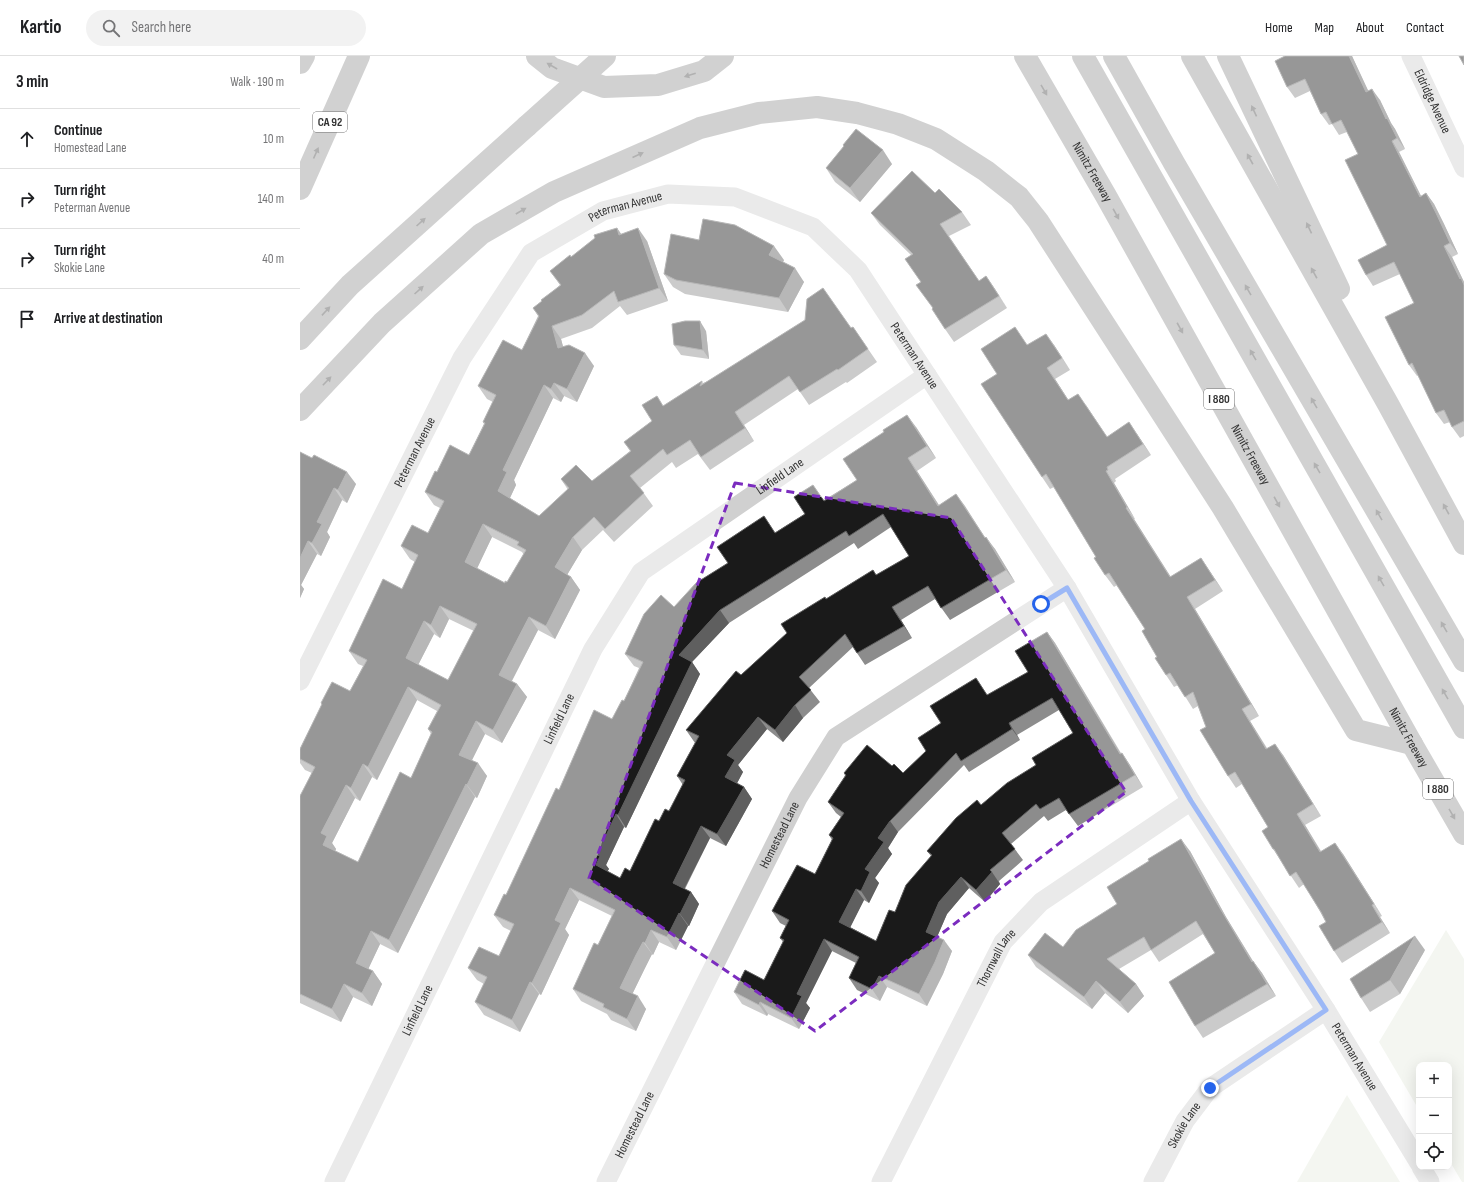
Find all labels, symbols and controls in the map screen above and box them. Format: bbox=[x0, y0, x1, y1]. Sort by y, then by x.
search box bbox=[86, 10, 366, 46]
text: Kartio bbox=[20, 16, 62, 39]
icon: search bbox=[100, 17, 122, 39]
text: Search here bbox=[132, 18, 191, 37]
text: Home bbox=[1265, 19, 1293, 36]
text: Map bbox=[1315, 19, 1334, 36]
text: About bbox=[1356, 19, 1384, 36]
text: Contact bbox=[1406, 19, 1444, 36]
one-way arrow bbox=[546, 63, 558, 70]
street label: Eldridge Avenue bbox=[1410, 67, 1454, 136]
text: 3 min bbox=[16, 72, 49, 92]
one-way arrow bbox=[684, 72, 696, 78]
text: Walk · 190 m bbox=[230, 74, 284, 90]
one-way arrow bbox=[1041, 84, 1048, 96]
one-way arrow bbox=[1251, 105, 1257, 116]
road number: CA 92 bbox=[313, 112, 347, 132]
text: Continue bbox=[54, 121, 103, 140]
icon: ahead bbox=[16, 128, 38, 150]
text: 10 m bbox=[263, 131, 284, 147]
street label: Nimitz Freeway bbox=[1069, 139, 1116, 205]
text: Homestead Lane bbox=[54, 140, 126, 156]
one-way arrow bbox=[313, 147, 319, 159]
one-way arrow bbox=[633, 152, 644, 158]
one-way arrow bbox=[1247, 154, 1254, 165]
text: Turn right bbox=[54, 181, 106, 200]
icon: right bbox=[16, 188, 38, 210]
street label: Peterman Avenue bbox=[586, 188, 664, 226]
text: 140 m bbox=[258, 191, 284, 207]
text: Peterman Avenue bbox=[54, 200, 130, 216]
one-way arrow bbox=[515, 207, 527, 214]
one-way arrow bbox=[1113, 208, 1120, 220]
one-way arrow bbox=[416, 217, 426, 226]
one-way arrow bbox=[1306, 222, 1312, 234]
text: Turn right bbox=[54, 241, 106, 260]
icon: right bbox=[16, 248, 38, 270]
text: 40 m bbox=[262, 251, 284, 267]
text: Skokie Lane bbox=[54, 260, 105, 276]
one-way arrow bbox=[1311, 267, 1317, 279]
one-way arrow bbox=[1245, 284, 1252, 296]
one-way arrow bbox=[414, 285, 424, 295]
one-way arrow bbox=[322, 305, 331, 316]
icon: arrive bbox=[16, 308, 38, 330]
text: Arrive at destination bbox=[54, 309, 163, 328]
street label: Peterman Avenue bbox=[887, 319, 942, 392]
one-way arrow bbox=[1176, 322, 1183, 334]
one-way arrow bbox=[1249, 349, 1256, 361]
one-way arrow bbox=[322, 376, 332, 386]
road number: I 880 bbox=[1204, 389, 1234, 409]
one-way arrow bbox=[1310, 397, 1317, 409]
street label: Peterman Avenue bbox=[390, 414, 439, 490]
street label: Nimitz Freeway bbox=[1227, 422, 1274, 488]
street label: Linfield Lane bbox=[753, 454, 807, 498]
one-way arrow bbox=[1313, 462, 1320, 474]
one-way arrow bbox=[1274, 497, 1281, 508]
one-way arrow bbox=[1443, 503, 1450, 515]
one-way arrow bbox=[1375, 510, 1383, 520]
one-way arrow bbox=[1377, 575, 1384, 587]
route start bbox=[1032, 595, 1050, 613]
one-way arrow bbox=[1441, 621, 1448, 633]
one-way arrow bbox=[1441, 688, 1448, 700]
street label: Linfield Lane bbox=[540, 691, 578, 747]
street label: Nimitz Freeway bbox=[1385, 705, 1432, 770]
road number: I 880 bbox=[1423, 779, 1453, 799]
street label: Homestead Lane bbox=[756, 799, 803, 871]
one-way arrow bbox=[1449, 808, 1456, 820]
street label: Thornwall Lane bbox=[973, 925, 1019, 990]
street label: Linfield Lane bbox=[398, 982, 437, 1038]
street label: Peterman Avenue bbox=[1328, 1020, 1381, 1094]
map controls bbox=[1416, 1062, 1452, 1170]
button: + bbox=[1416, 1062, 1452, 1098]
route end bbox=[1201, 1079, 1219, 1097]
street label: Homestead Lane bbox=[611, 1089, 658, 1161]
button: − bbox=[1416, 1098, 1452, 1134]
street label: Skokie Lane bbox=[1164, 1099, 1204, 1151]
button: locate bbox=[1416, 1134, 1452, 1170]

